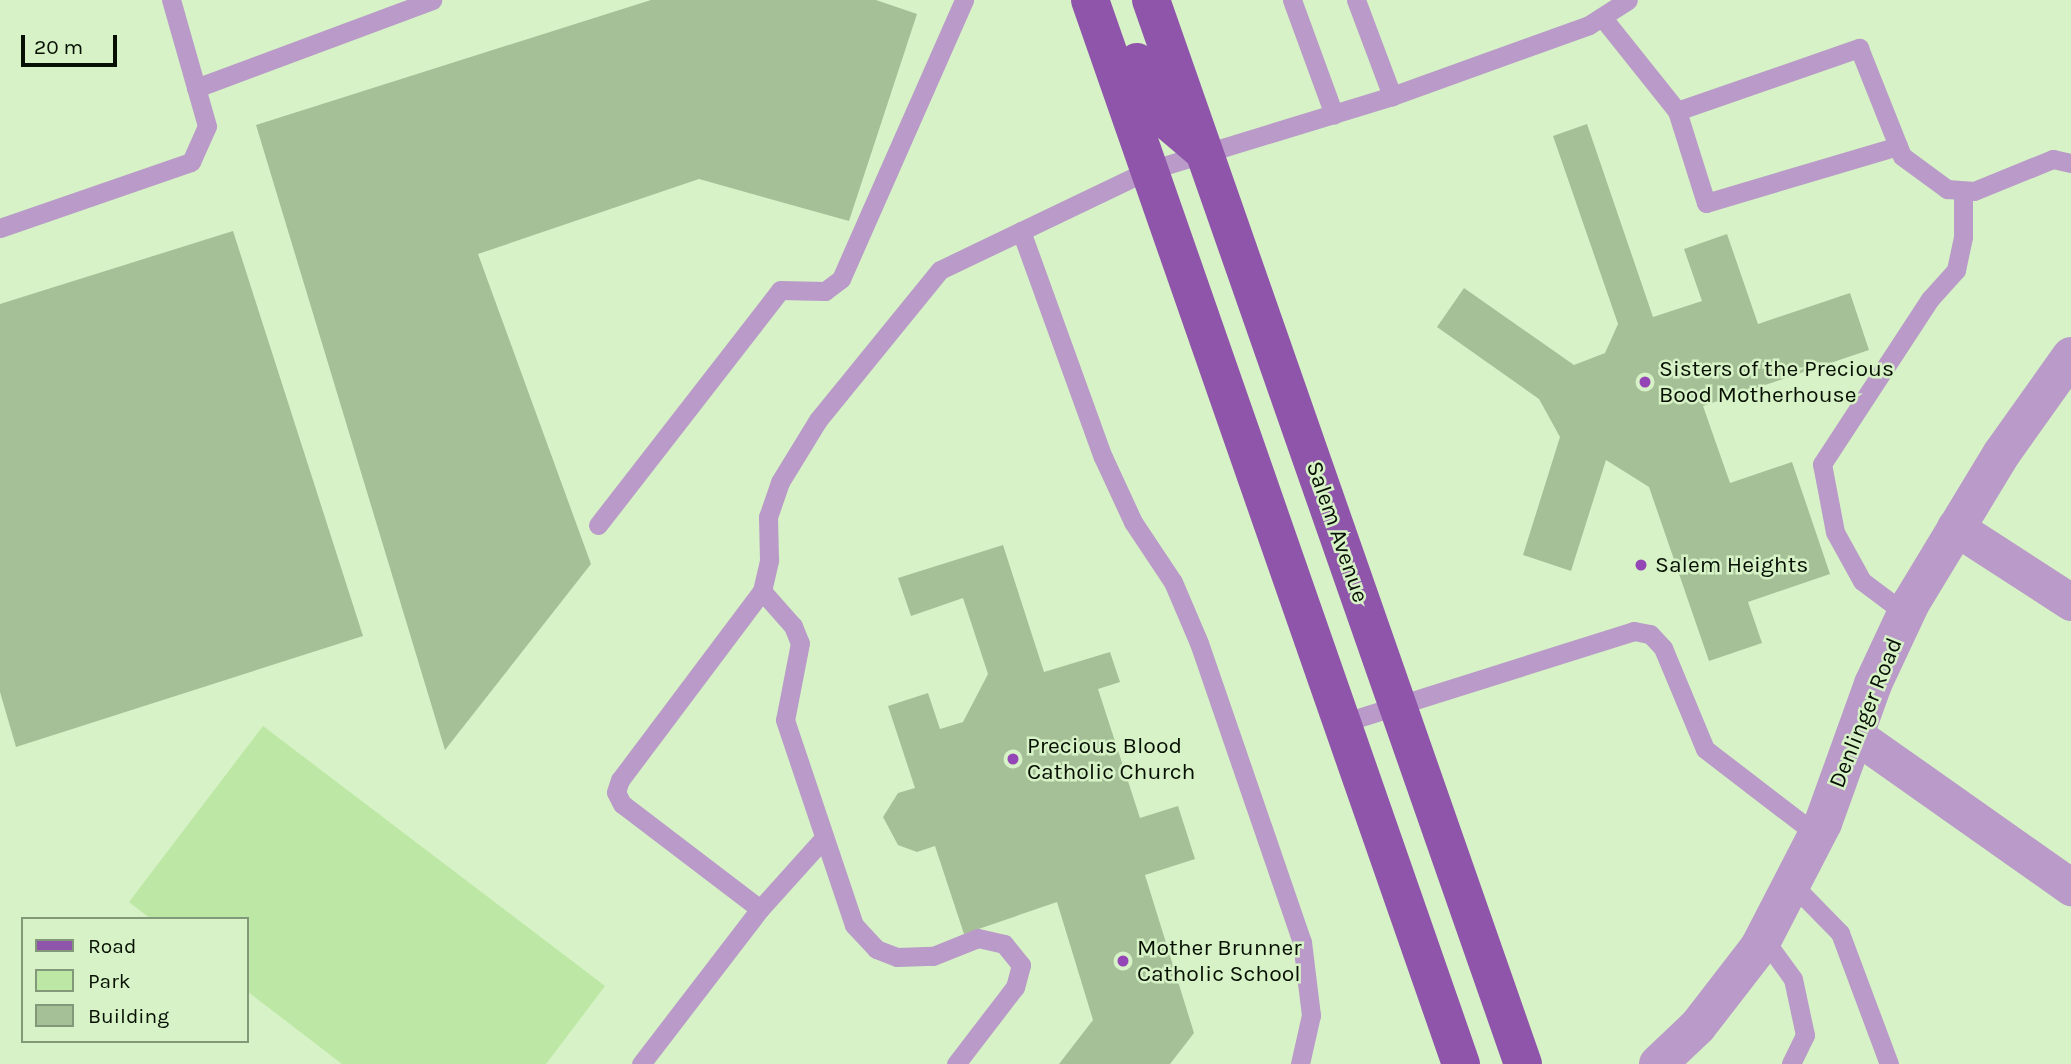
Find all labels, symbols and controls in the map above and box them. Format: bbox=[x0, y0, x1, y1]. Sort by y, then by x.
scale bar bbox=[24, 21, 121, 65]
text: 20 m bbox=[34, 35, 83, 59]
place label: Sisters of the Precious Bood Motherhouse bbox=[1659, 355, 1894, 409]
marker: Sisters of the Precious Bood Motherhouse bbox=[1637, 374, 1653, 390]
street label: Salem Avenue bbox=[1300, 458, 1374, 606]
place label: Salem Heights bbox=[1655, 551, 1808, 579]
marker: Salem Heights bbox=[1633, 557, 1649, 573]
street label: Denlinger Road bbox=[1823, 634, 1909, 792]
place label: Precious Blood Catholic Church bbox=[1027, 732, 1195, 786]
marker: Precious Blood Catholic Church bbox=[1005, 751, 1021, 767]
legend bbox=[21, 917, 248, 1043]
text: Road bbox=[88, 934, 136, 958]
place label: Mother Brunner Catholic School bbox=[1137, 934, 1302, 988]
marker: Mother Brunner Catholic School bbox=[1115, 953, 1131, 969]
text: Park bbox=[88, 969, 131, 993]
text: Building bbox=[88, 1004, 169, 1028]

